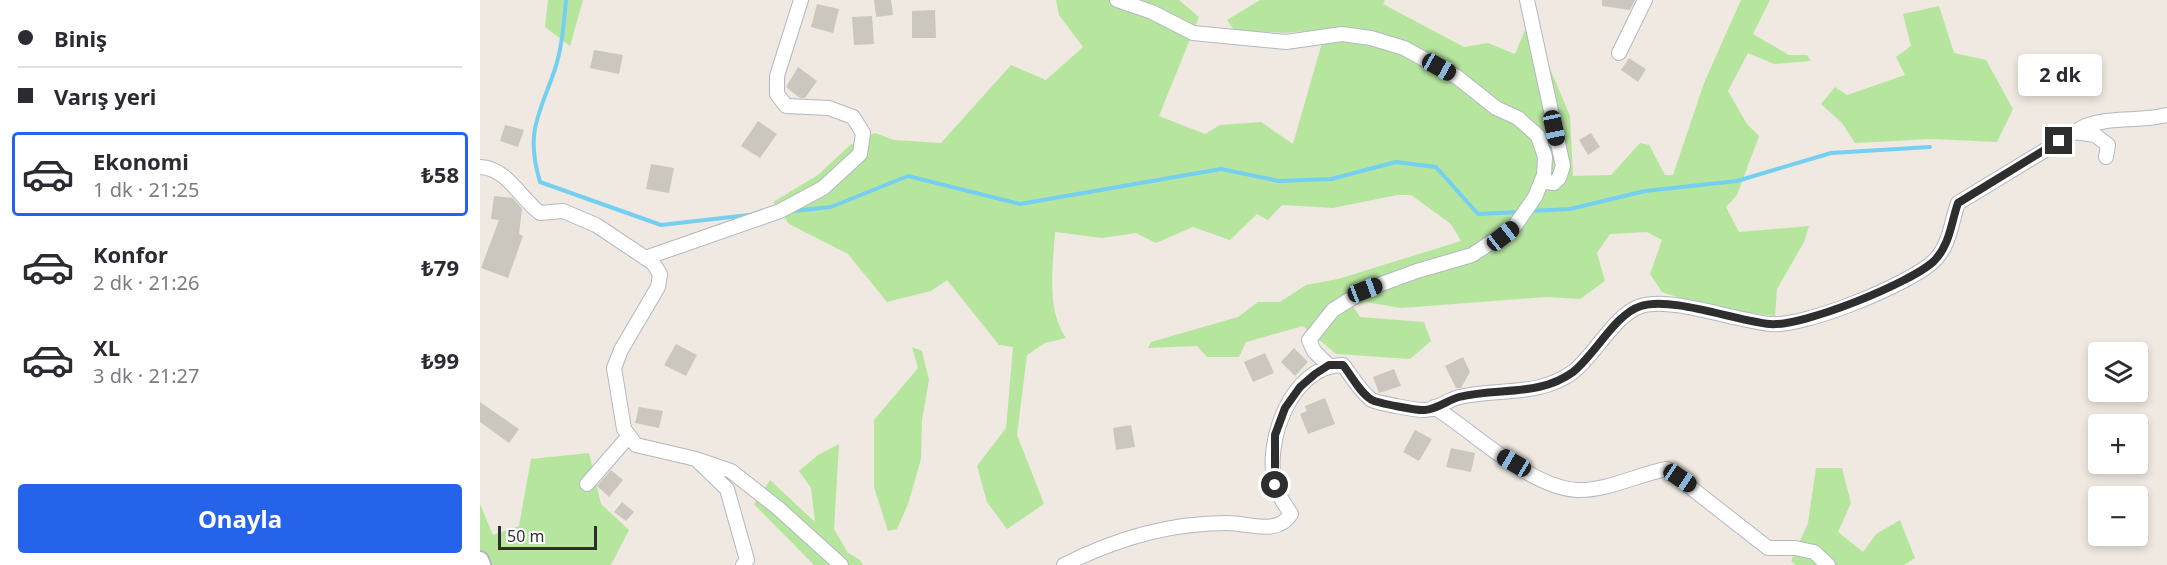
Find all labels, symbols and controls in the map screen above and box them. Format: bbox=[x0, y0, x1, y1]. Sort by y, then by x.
text: Biniş bbox=[54, 23, 107, 53]
car bbox=[1419, 50, 1459, 84]
callout: 2 dk bbox=[2017, 54, 2101, 96]
text: 2 dk bbox=[2039, 61, 2081, 88]
text: Varış yeri bbox=[54, 81, 156, 111]
car bbox=[1541, 109, 1567, 147]
route end bbox=[2045, 127, 2072, 154]
text: Ekonomi bbox=[93, 146, 189, 176]
icon: car bbox=[21, 147, 75, 201]
text: ₺58 bbox=[421, 159, 459, 189]
text: 1 dk · 21:25 bbox=[93, 176, 200, 203]
car bbox=[1483, 218, 1523, 254]
text: Konfor bbox=[93, 239, 168, 269]
icon: car bbox=[21, 240, 75, 294]
text: ₺79 bbox=[421, 252, 459, 282]
text: 2 dk · 21:26 bbox=[93, 269, 200, 296]
car bbox=[1345, 275, 1385, 305]
text: XL bbox=[93, 332, 120, 362]
icon: car bbox=[21, 333, 75, 387]
map controls bbox=[2088, 342, 2148, 546]
button: layers bbox=[2088, 342, 2148, 402]
text: ₺99 bbox=[421, 345, 459, 375]
text: 3 dk · 21:27 bbox=[93, 362, 200, 389]
button: + bbox=[2088, 414, 2148, 474]
car bbox=[1494, 446, 1534, 480]
car bbox=[1660, 460, 1700, 496]
route start bbox=[1261, 471, 1288, 498]
button: Onayla bbox=[18, 484, 462, 553]
button: − bbox=[2088, 486, 2148, 546]
scale bar bbox=[498, 523, 597, 550]
text: 50 m bbox=[507, 525, 544, 547]

